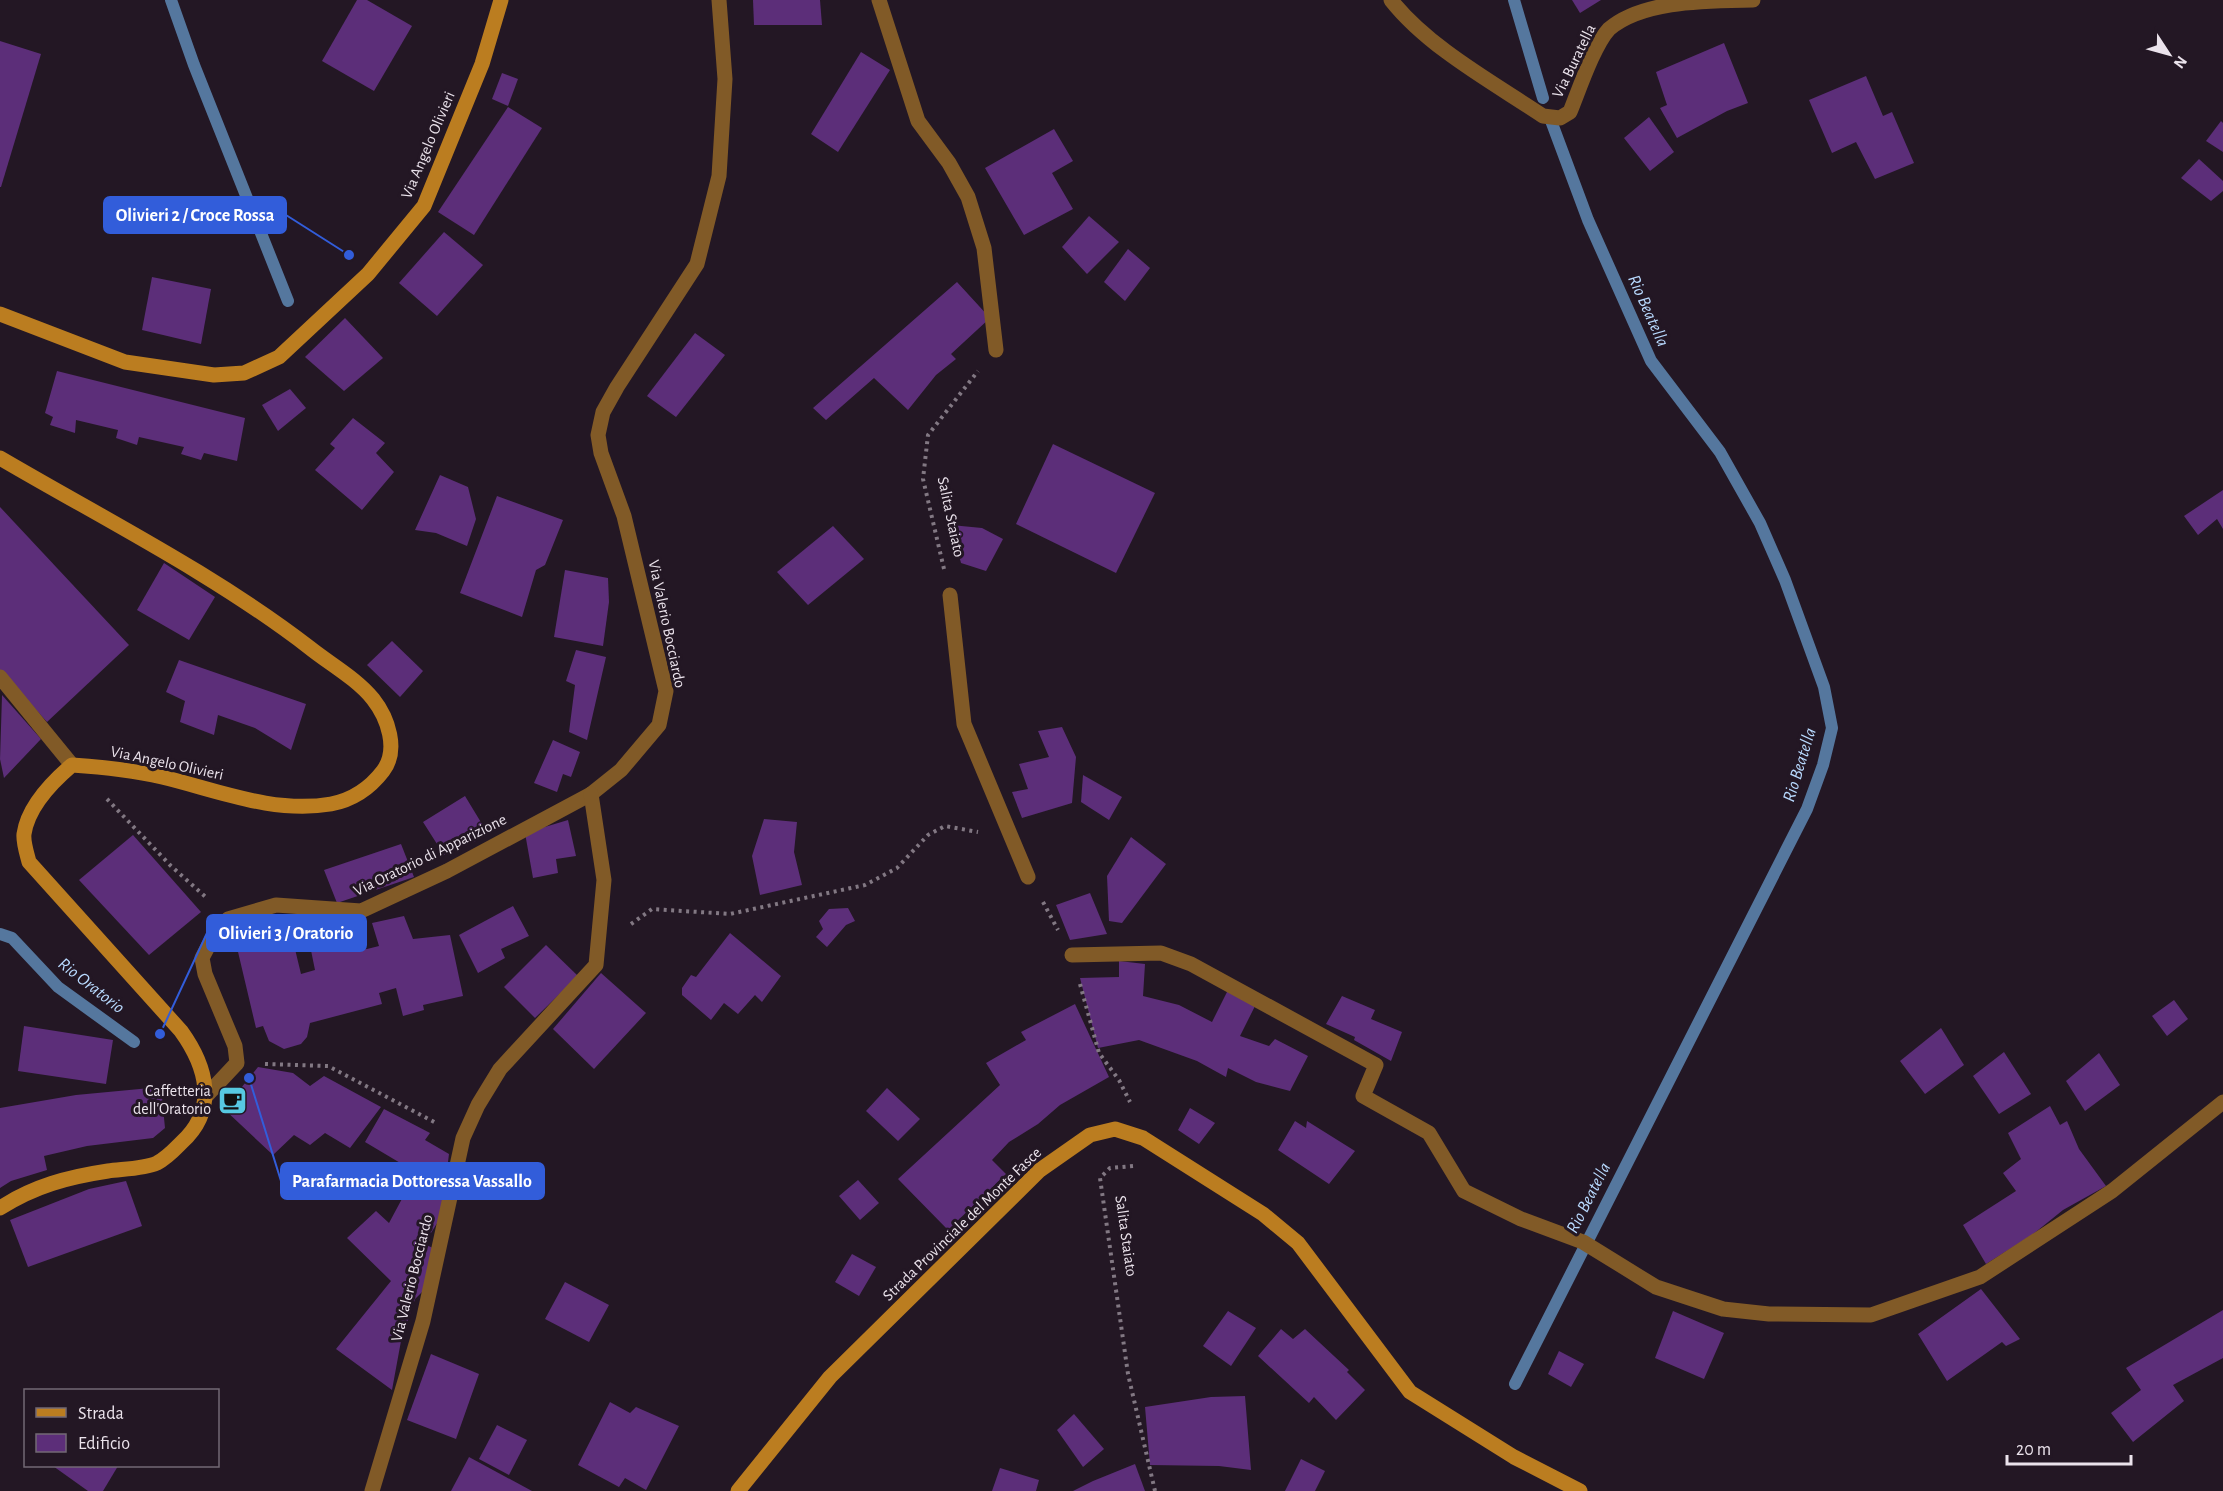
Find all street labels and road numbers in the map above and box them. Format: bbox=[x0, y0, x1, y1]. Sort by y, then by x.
street label: Via Buratella bbox=[1549, 22, 1599, 100]
street label: Via Angelo Olivieri bbox=[398, 89, 458, 201]
street label: Salita Staiato bbox=[935, 475, 967, 559]
street label: Via Valerio Bocciardo bbox=[646, 559, 688, 690]
street label: Via Angelo Olivieri bbox=[109, 743, 225, 783]
street label: Via Oratorio di Apparizione bbox=[351, 811, 509, 899]
street label: Strada Provinciale del Monte Fasce bbox=[880, 1144, 1044, 1304]
street label: Salita Staiato bbox=[1112, 1194, 1140, 1278]
street label: Via Valerio Bocciardo bbox=[388, 1213, 436, 1343]

